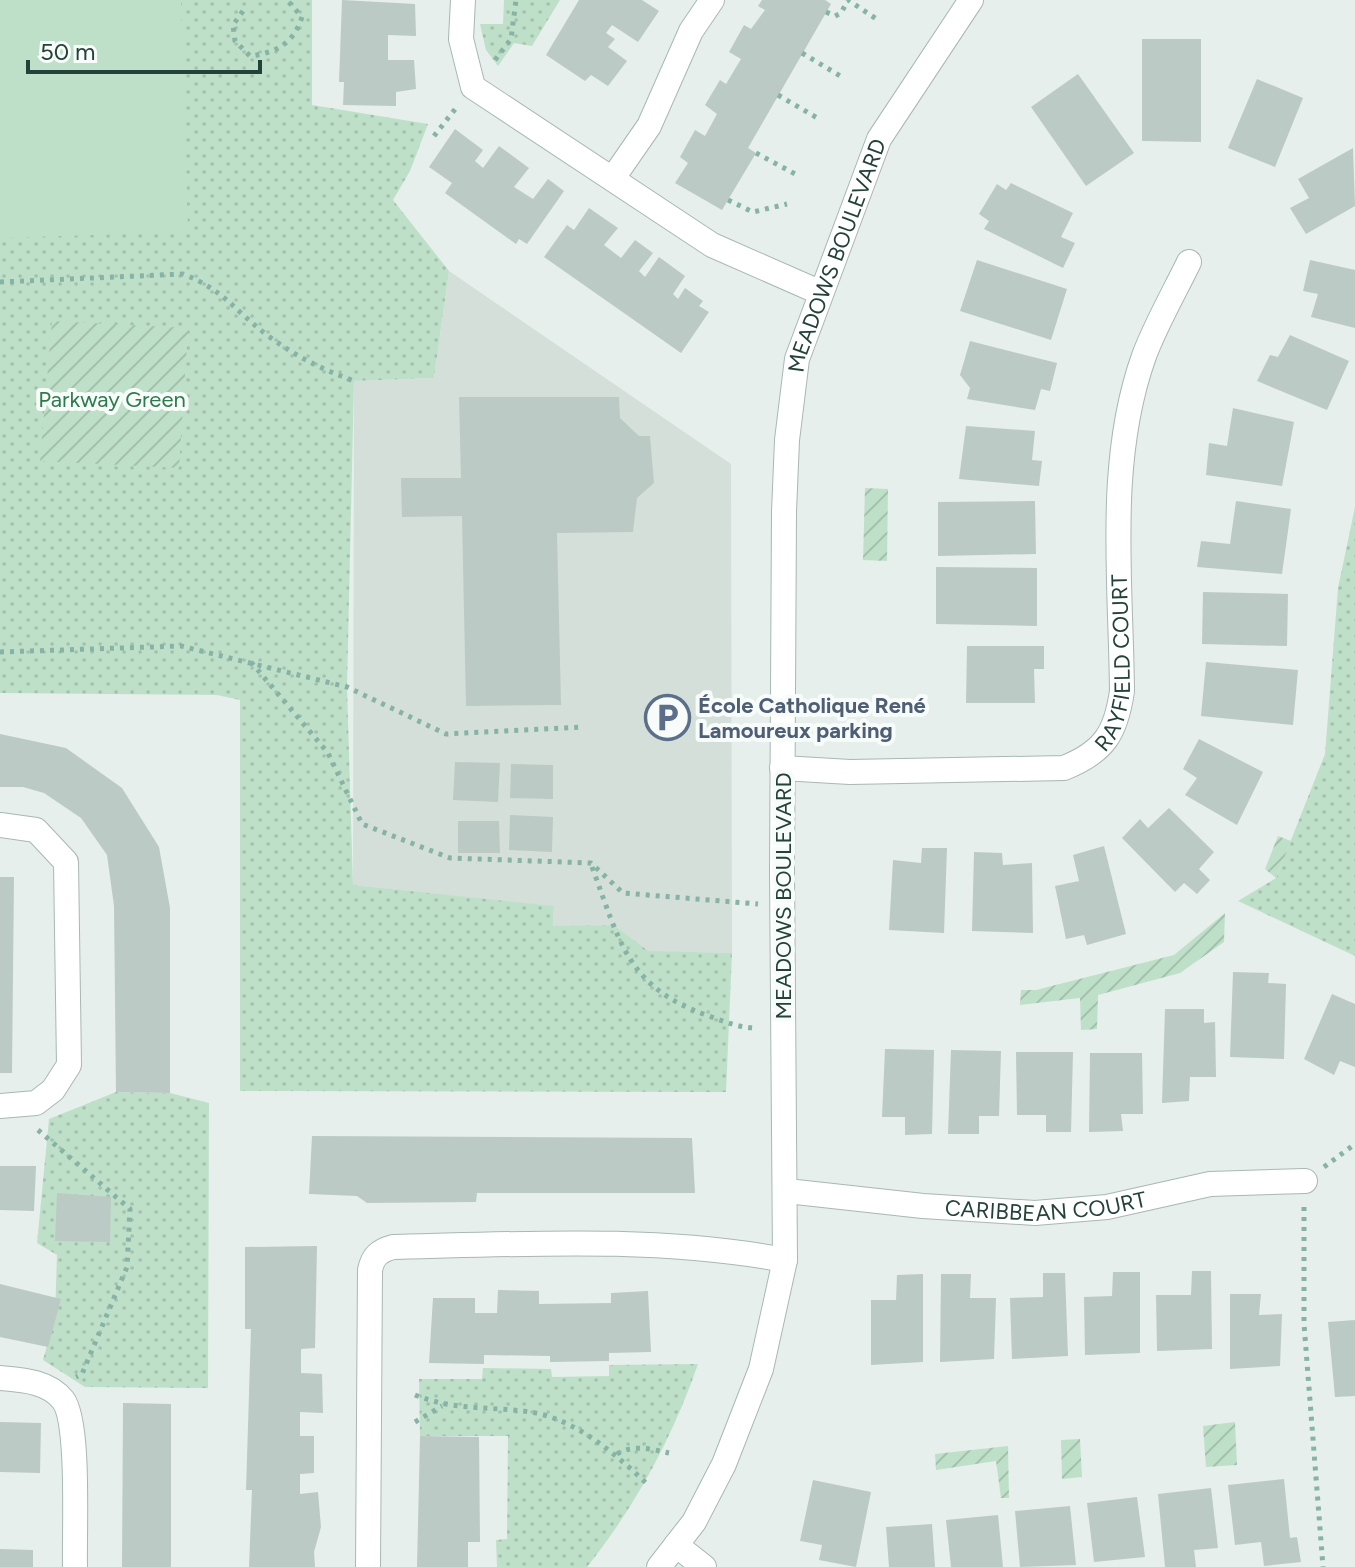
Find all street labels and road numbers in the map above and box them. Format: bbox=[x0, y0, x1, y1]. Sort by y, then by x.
street label: MEADOWS BOULEVARD bbox=[782, 135, 892, 374]
street label: RAYFIELD COURT bbox=[1089, 574, 1136, 757]
street label: MEADOWS BOULEVARD bbox=[770, 772, 797, 1020]
street label: CARIBBEAN COURT bbox=[944, 1186, 1149, 1227]

